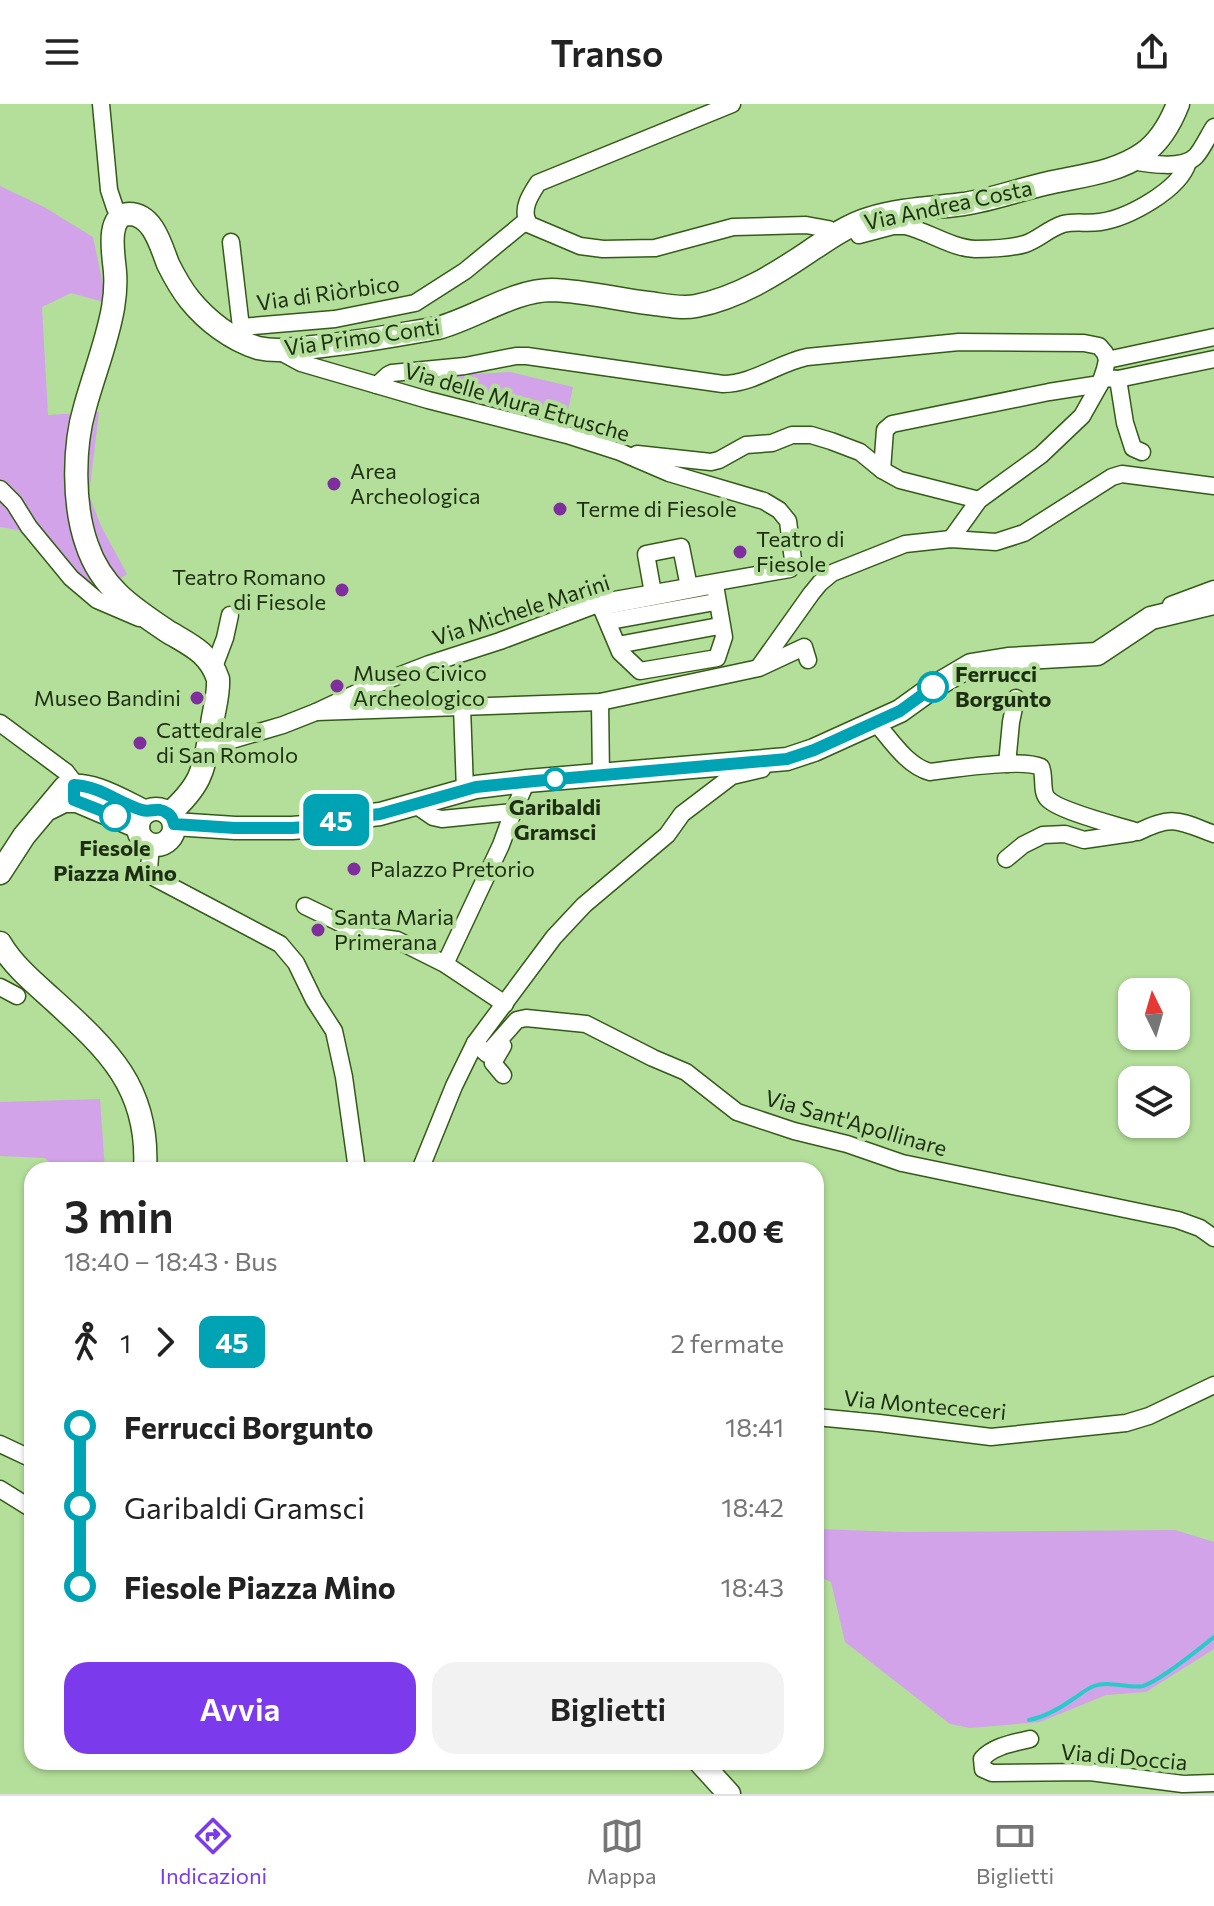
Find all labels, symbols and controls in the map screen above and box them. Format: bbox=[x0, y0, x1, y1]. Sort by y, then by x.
icon: menu bbox=[40, 30, 84, 74]
text: Transo bbox=[551, 30, 663, 74]
icon: share bbox=[1130, 30, 1174, 74]
street label: Via Andrea Costa bbox=[861, 174, 1034, 236]
street label: Via di Riòrbico bbox=[255, 269, 401, 316]
street label: Via Primo Conti bbox=[282, 312, 441, 361]
street label: Via delle Mura Etrusche bbox=[401, 356, 633, 447]
place label: Area Archeologica bbox=[350, 457, 481, 509]
marker: Area Archeologica bbox=[325, 475, 343, 493]
place label: Terme di Fiesole bbox=[576, 495, 737, 522]
marker: Terme di Fiesole bbox=[551, 500, 569, 518]
place label: Teatro di Fiesole bbox=[756, 525, 845, 577]
marker: Teatro di Fiesole bbox=[731, 543, 749, 561]
place label: Teatro Romano di Fiesole bbox=[172, 563, 326, 615]
street label: Via Michele Marini bbox=[429, 568, 613, 651]
marker: Teatro Romano di Fiesole bbox=[333, 581, 351, 599]
place label: Museo Civico Archeologico bbox=[353, 659, 487, 711]
place label: Ferrucci Borgunto bbox=[955, 660, 1052, 712]
marker: Ferrucci Borgunto bbox=[918, 672, 948, 702]
marker: Museo Civico Archeologico bbox=[328, 677, 346, 695]
place label: Museo Bandini bbox=[34, 684, 181, 711]
marker: Museo Bandini bbox=[188, 689, 206, 707]
place label: Cattedrale di San Romolo bbox=[156, 716, 298, 768]
marker: Cattedrale di San Romolo bbox=[131, 734, 149, 752]
marker: Garibaldi Gramsci bbox=[544, 768, 566, 790]
place label: Garibaldi Gramsci bbox=[509, 793, 601, 845]
line badge: 45 bbox=[300, 794, 372, 846]
marker: Fiesole Piazza Mino bbox=[100, 801, 130, 831]
text: 45 bbox=[319, 803, 353, 837]
place label: Fiesole Piazza Mino bbox=[53, 834, 177, 886]
place label: Palazzo Pretorio bbox=[370, 855, 535, 882]
marker: Palazzo Pretorio bbox=[345, 860, 363, 878]
place label: Santa Maria Primerana bbox=[334, 903, 454, 955]
marker: Santa Maria Primerana bbox=[309, 921, 327, 939]
north arrow bbox=[1118, 978, 1190, 1050]
map controls bbox=[1118, 978, 1190, 1138]
button: layers bbox=[1118, 1066, 1190, 1138]
street label: Via Sant'Apollinare bbox=[762, 1084, 950, 1161]
text: 3 min bbox=[64, 1188, 174, 1242]
text: 2.00 € bbox=[693, 1212, 784, 1249]
text: 18:40 – 18:43 · Bus bbox=[64, 1245, 278, 1276]
icon: walk bbox=[64, 1320, 108, 1364]
icon: forward bbox=[143, 1320, 187, 1364]
text: 45 bbox=[215, 1325, 249, 1359]
text: 1 bbox=[120, 1327, 131, 1358]
text: 2 fermate bbox=[670, 1327, 784, 1358]
street label: Via Montececeri bbox=[843, 1384, 1007, 1425]
text: Ferrucci Borgunto bbox=[124, 1408, 373, 1445]
text: 18:41 bbox=[725, 1411, 784, 1442]
text: Garibaldi Gramsci bbox=[124, 1488, 365, 1525]
text: 18:42 bbox=[721, 1491, 784, 1522]
text: Fiesole Piazza Mino bbox=[124, 1568, 396, 1605]
text: 18:43 bbox=[721, 1571, 784, 1602]
button: Avvia bbox=[64, 1662, 416, 1754]
button: Biglietti bbox=[432, 1662, 784, 1754]
street label: Via di Doccia bbox=[1059, 1738, 1189, 1775]
tab: Indicazioni bbox=[160, 1814, 267, 1889]
tab: Mappa bbox=[587, 1814, 657, 1889]
tab: Biglietti bbox=[976, 1814, 1054, 1889]

